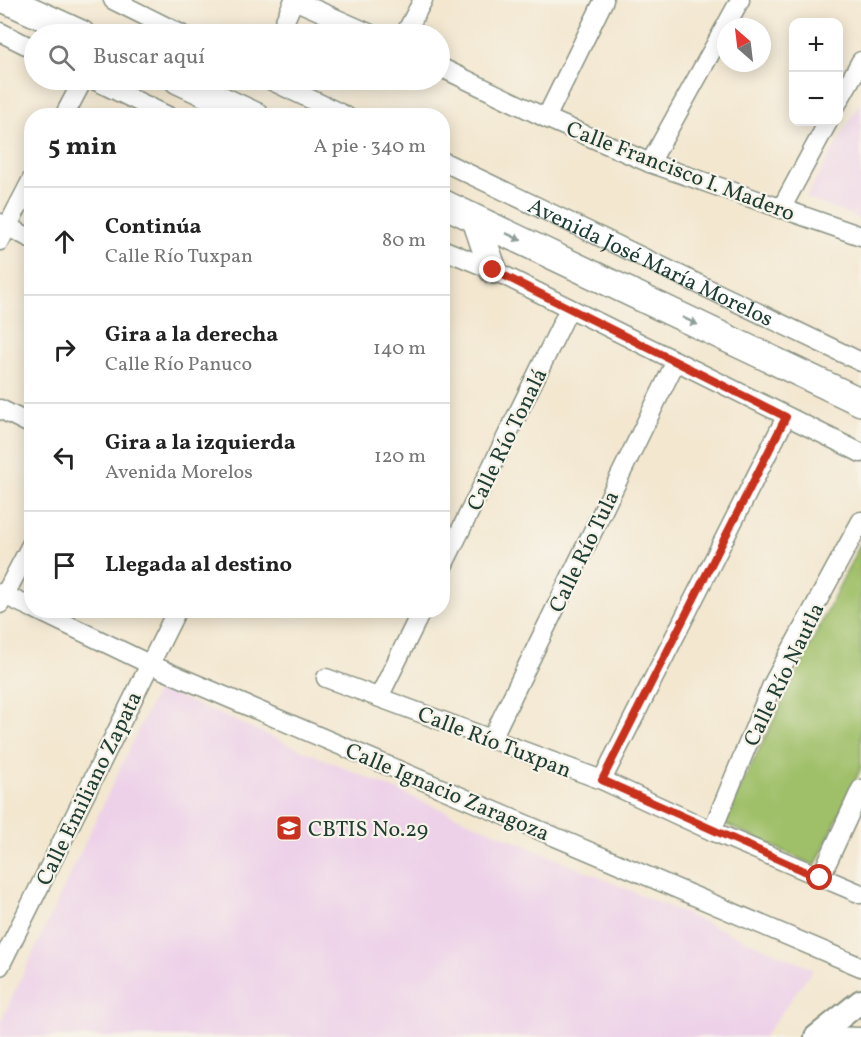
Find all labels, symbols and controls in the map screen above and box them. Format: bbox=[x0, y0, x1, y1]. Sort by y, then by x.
north arrow bbox=[717, 18, 771, 72]
map controls bbox=[789, 18, 843, 126]
button: + bbox=[789, 18, 843, 72]
search box bbox=[24, 24, 450, 90]
icon: search bbox=[45, 41, 78, 74]
text: Buscar aquí bbox=[93, 42, 205, 73]
button: − bbox=[789, 72, 843, 126]
street label: Calle Francisco I. Madero bbox=[561, 114, 799, 230]
text: 5 min bbox=[48, 129, 117, 165]
text: A pie · 340 m bbox=[314, 133, 426, 161]
street label: Avenida José María Morelos bbox=[522, 192, 778, 336]
text: Continúa bbox=[105, 212, 202, 243]
icon: ahead bbox=[48, 225, 81, 258]
text: 80 m bbox=[382, 227, 426, 255]
one-way arrow bbox=[506, 233, 523, 242]
text: Calle Río Tuxpan bbox=[105, 243, 253, 271]
route end bbox=[479, 256, 505, 282]
one-way arrow bbox=[682, 316, 699, 325]
text: Gira a la derecha bbox=[105, 320, 278, 351]
icon: right bbox=[48, 333, 81, 366]
text: 140 m bbox=[373, 335, 426, 363]
text: Calle Río Panuco bbox=[105, 351, 252, 379]
street label: Calle Río Tonalá bbox=[460, 364, 556, 517]
text: Gira a la izquierda bbox=[105, 428, 296, 459]
icon: left bbox=[48, 441, 81, 474]
text: 120 m bbox=[374, 443, 426, 471]
text: Avenida Morelos bbox=[105, 459, 253, 487]
street label: Calle Río Tula bbox=[542, 486, 628, 618]
icon: arrive bbox=[48, 549, 81, 582]
text: Llegada al destino bbox=[105, 550, 292, 581]
street label: Calle Río Nautla bbox=[737, 598, 833, 752]
street label: Calle Emiliano Zapata bbox=[30, 687, 151, 892]
street label: Calle Río Tuxpan bbox=[413, 700, 576, 787]
street label: Calle Ignacio Zaragoza bbox=[340, 736, 554, 850]
school or university icon: CBTIS No.29 bbox=[274, 813, 304, 843]
place label: CBTIS No.29 bbox=[308, 815, 428, 846]
route start bbox=[806, 864, 832, 890]

